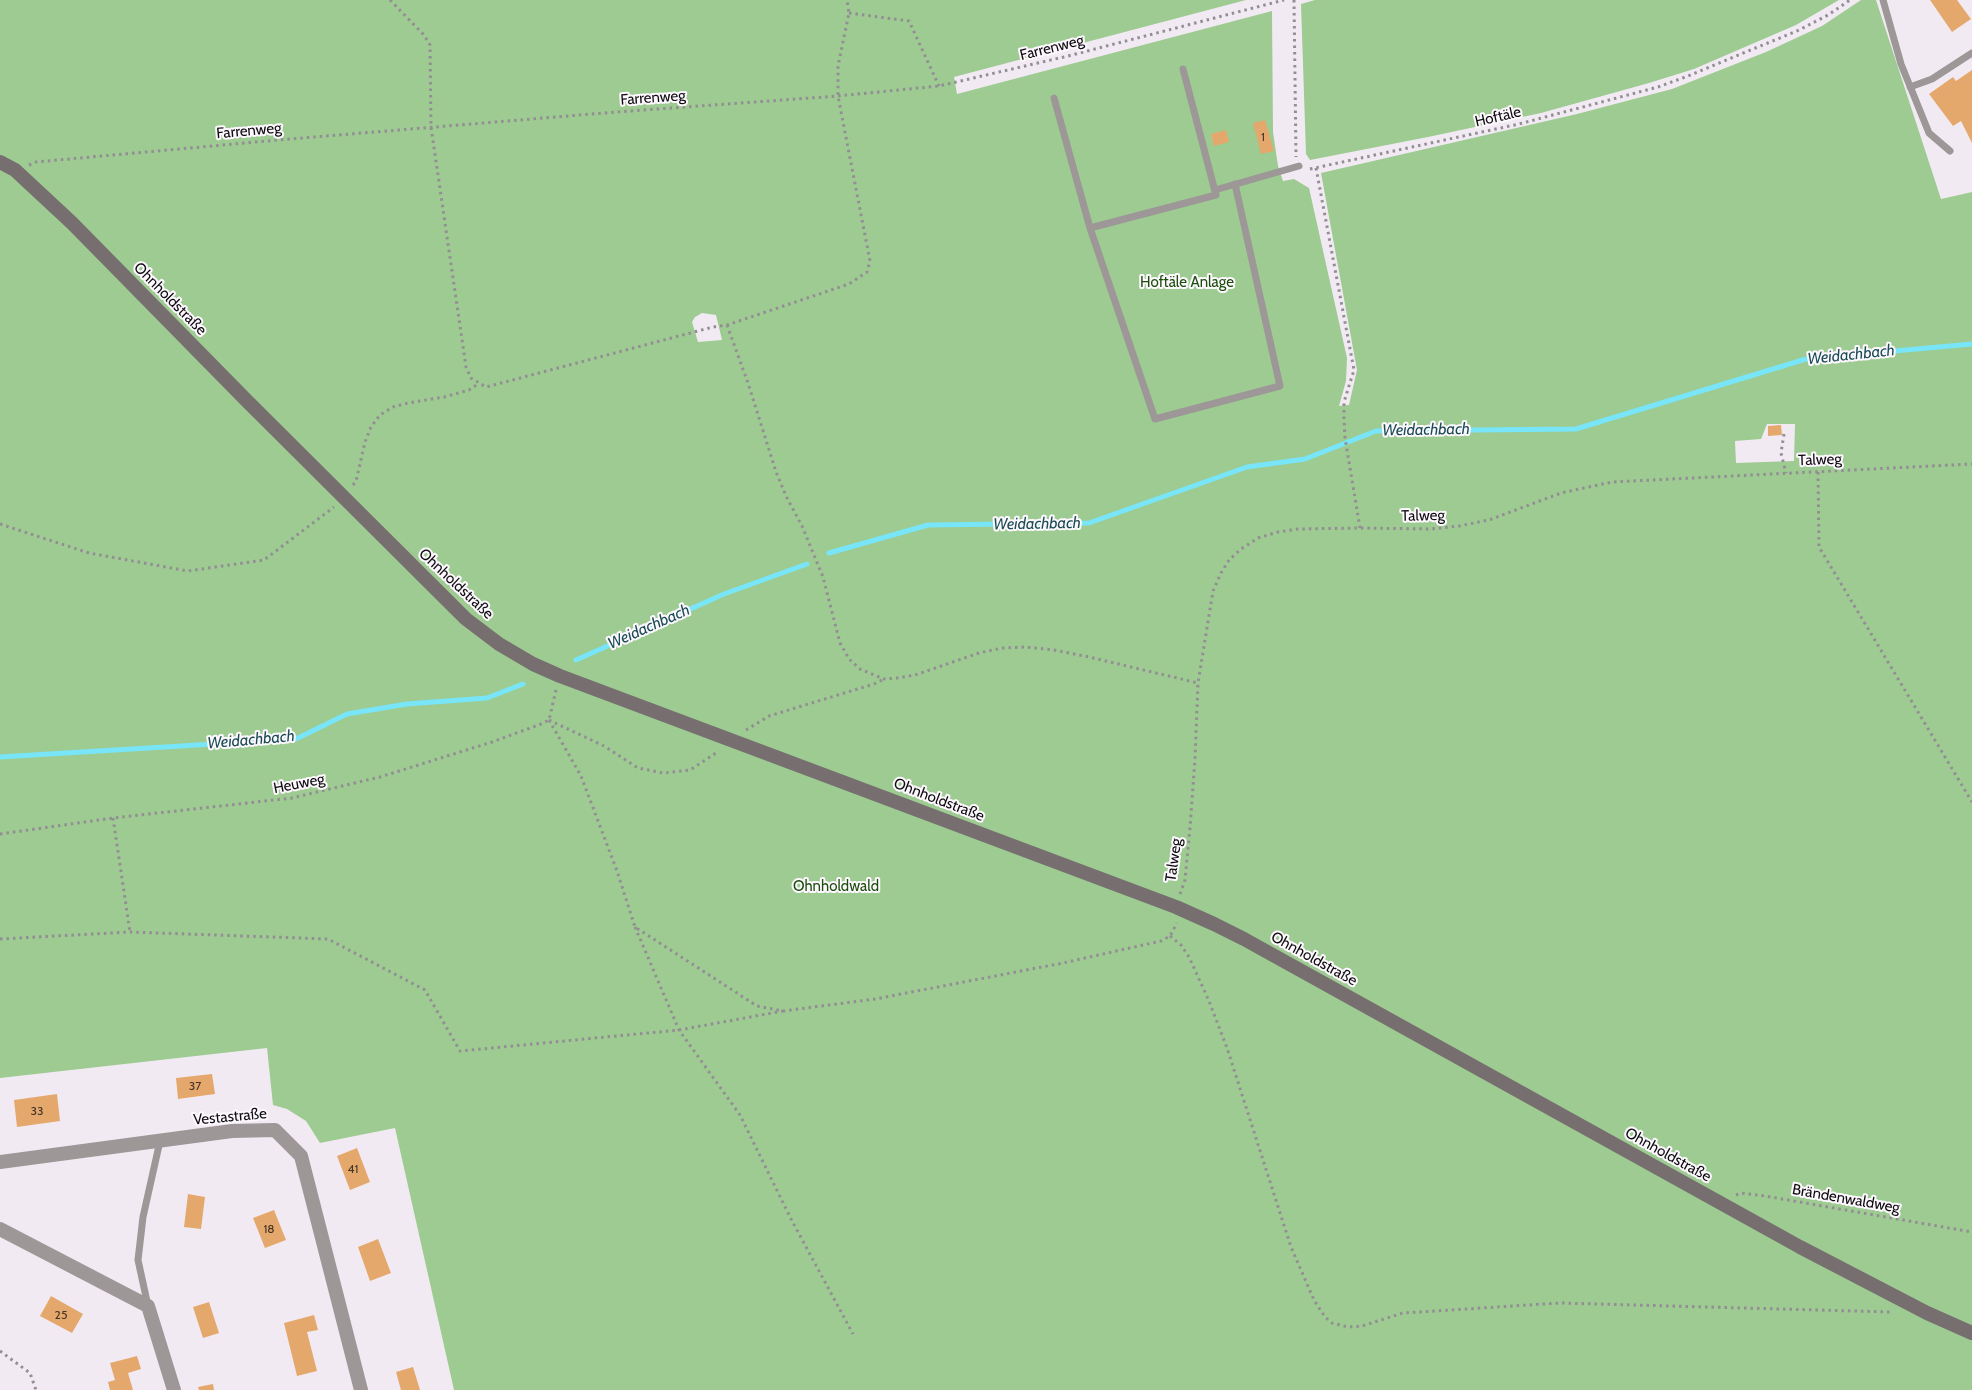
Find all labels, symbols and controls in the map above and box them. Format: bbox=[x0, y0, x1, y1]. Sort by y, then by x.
street label: Farrenweg bbox=[1018, 31, 1086, 65]
street label: Farrenweg bbox=[620, 87, 686, 109]
street label: Hoftäle bbox=[1473, 103, 1523, 131]
street label: Farrenweg bbox=[216, 119, 282, 143]
house number: 1 bbox=[1261, 130, 1265, 144]
street label: Ohnholdstraße bbox=[130, 259, 210, 339]
park label: Hoftäle Anlage bbox=[1140, 274, 1234, 292]
water label: Weidachbach bbox=[1806, 341, 1896, 369]
water label: Weidachbach bbox=[1382, 420, 1470, 440]
street label: Talweg bbox=[1798, 450, 1842, 470]
street label: Talweg bbox=[1401, 507, 1445, 525]
water label: Weidachbach bbox=[993, 514, 1081, 534]
street label: Ohnholdstraße bbox=[415, 545, 497, 623]
water label: Weidachbach bbox=[605, 600, 693, 654]
water label: Weidachbach bbox=[206, 727, 296, 753]
street label: Heuweg bbox=[272, 770, 326, 798]
street label: Ohnholdstraße bbox=[891, 774, 987, 826]
street label: Talweg bbox=[1162, 837, 1186, 883]
park label: Ohnholdwald bbox=[793, 878, 879, 896]
street label: Ohnholdstraße bbox=[1268, 928, 1360, 990]
house number: 37 bbox=[189, 1079, 201, 1093]
house number: 33 bbox=[31, 1104, 43, 1118]
street label: Vestastraße bbox=[192, 1105, 268, 1129]
street label: Ohnholdstraße bbox=[1622, 1124, 1714, 1186]
house number: 41 bbox=[348, 1162, 358, 1176]
street label: Brändenwaldweg bbox=[1791, 1181, 1901, 1217]
house number: 18 bbox=[263, 1222, 275, 1236]
house number: 25 bbox=[55, 1308, 67, 1322]

